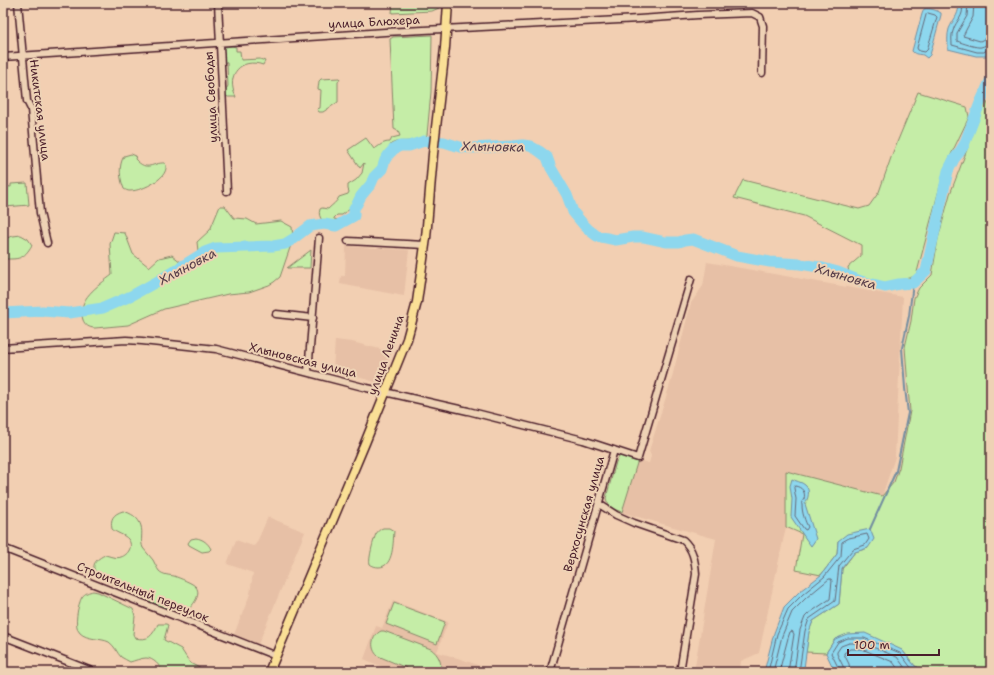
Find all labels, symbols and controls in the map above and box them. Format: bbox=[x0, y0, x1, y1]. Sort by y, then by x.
street label: улица Блюхера bbox=[328, 12, 421, 32]
street label: улица Свободы bbox=[201, 51, 221, 143]
street label: Никитская улица bbox=[26, 58, 54, 162]
water label: Хлыновка bbox=[461, 137, 524, 156]
water label: Хлыновка bbox=[155, 244, 219, 289]
water label: Хлыновка bbox=[812, 259, 878, 293]
street label: улица Ленина bbox=[364, 312, 408, 397]
street label: Хлыновская улица bbox=[248, 339, 359, 381]
street label: Верхосунская улица bbox=[560, 454, 608, 574]
street label: Строительный переулок bbox=[75, 558, 212, 626]
scale bar bbox=[848, 631, 939, 657]
text: 100 m bbox=[854, 637, 890, 653]

